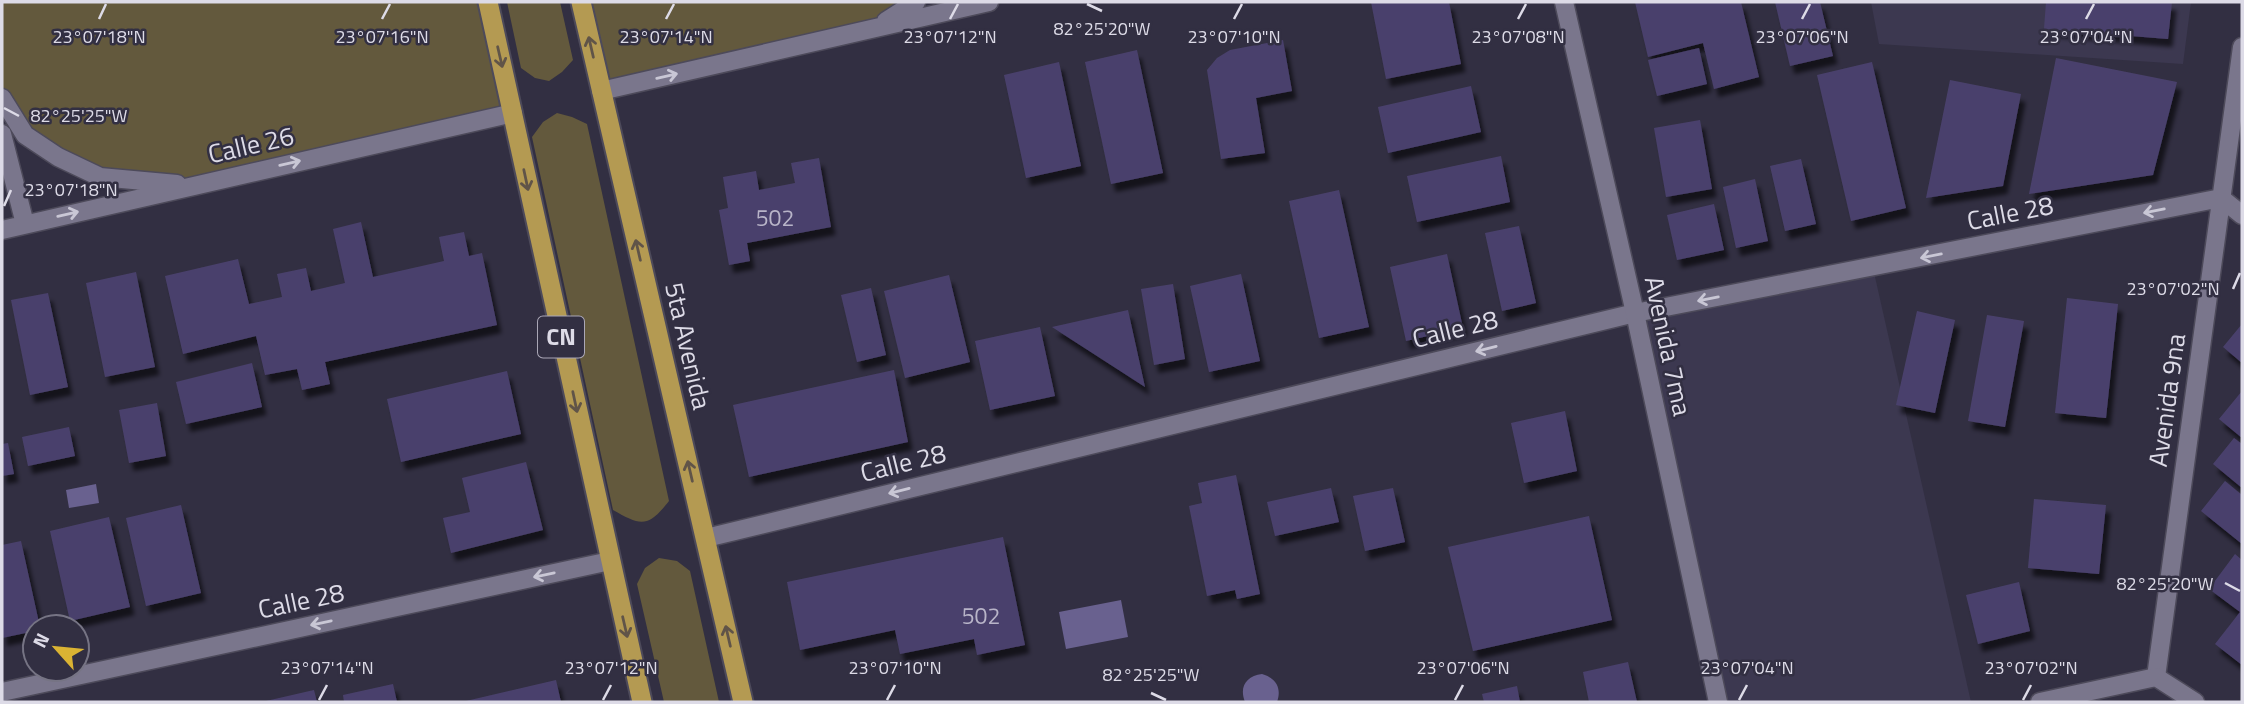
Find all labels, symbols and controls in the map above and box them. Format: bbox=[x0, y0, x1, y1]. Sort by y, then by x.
text: 82°25'20"W bbox=[1054, 15, 1151, 42]
text: 23°07'18"N bbox=[52, 23, 146, 50]
text: 23°07'16"N bbox=[335, 23, 429, 50]
text: 23°07'14"N bbox=[619, 23, 713, 50]
text: 23°07'12"N bbox=[903, 23, 997, 50]
text: 23°07'10"N bbox=[1187, 23, 1281, 50]
text: 23°07'08"N bbox=[1471, 23, 1565, 50]
text: 23°07'06"N bbox=[1755, 23, 1849, 50]
text: 23°07'04"N bbox=[2039, 23, 2133, 50]
one-way arrow bbox=[583, 36, 596, 58]
one-way arrow bbox=[494, 45, 508, 68]
one-way arrow bbox=[655, 69, 678, 82]
text: 82°25'25"W bbox=[31, 102, 128, 129]
street label: Calle 26 bbox=[204, 116, 298, 173]
one-way arrow bbox=[278, 156, 301, 170]
one-way arrow bbox=[520, 168, 533, 191]
text: 23°07'18"N bbox=[24, 176, 118, 203]
street label: Calle 28 bbox=[1963, 185, 2056, 240]
house number: 502 bbox=[756, 200, 794, 235]
one-way arrow bbox=[2143, 205, 2166, 219]
one-way arrow bbox=[56, 207, 79, 221]
one-way arrow bbox=[631, 239, 644, 262]
one-way arrow bbox=[1920, 250, 1943, 263]
street label: Avenida 7ma bbox=[1635, 272, 1702, 419]
text: 23°07'02"N bbox=[2126, 275, 2220, 302]
street label: 5ta Avenida bbox=[655, 279, 722, 413]
one-way arrow bbox=[1697, 293, 1720, 306]
street label: Calle 28 bbox=[1408, 299, 1502, 358]
road number: CN bbox=[538, 316, 584, 358]
street label: Avenida 9na bbox=[2138, 331, 2195, 469]
one-way arrow bbox=[1475, 343, 1498, 356]
one-way arrow bbox=[569, 390, 582, 413]
street label: Calle 28 bbox=[856, 433, 950, 492]
one-way arrow bbox=[683, 460, 696, 483]
one-way arrow bbox=[888, 485, 910, 498]
one-way arrow bbox=[533, 569, 556, 583]
text: 82°25'20"W bbox=[2117, 570, 2214, 597]
street label: Calle 28 bbox=[254, 572, 348, 629]
house number: 502 bbox=[962, 598, 1000, 633]
north arrow bbox=[21, 613, 91, 683]
one-way arrow bbox=[620, 616, 633, 638]
one-way arrow bbox=[310, 617, 333, 631]
one-way arrow bbox=[721, 625, 734, 648]
text: N bbox=[24, 628, 56, 653]
text: 23°07'14"N bbox=[280, 654, 374, 681]
text: 23°07'12"N bbox=[564, 654, 658, 681]
text: 23°07'10"N bbox=[848, 654, 942, 681]
text: 23°07'06"N bbox=[1416, 654, 1510, 681]
text: 23°07'04"N bbox=[1700, 654, 1794, 681]
text: 23°07'02"N bbox=[1984, 654, 2078, 681]
text: 82°25'25"W bbox=[1103, 661, 1200, 688]

